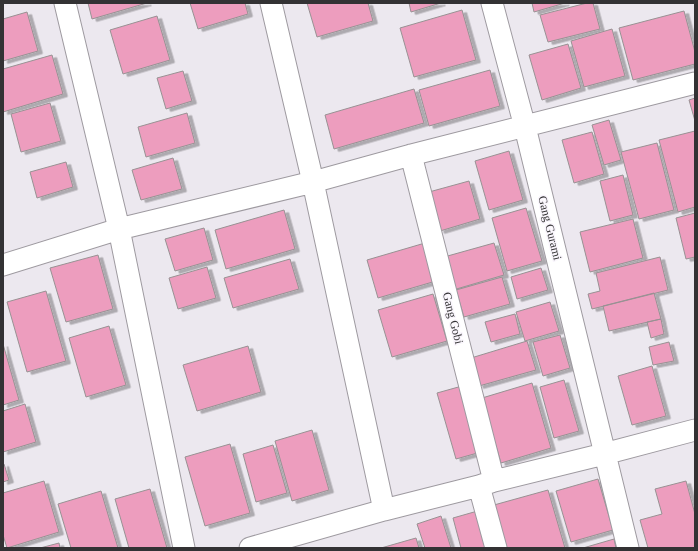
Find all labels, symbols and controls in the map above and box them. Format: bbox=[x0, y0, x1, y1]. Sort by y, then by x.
street label: Gang Gurami bbox=[535, 194, 565, 262]
street label: Gang Gobi bbox=[440, 291, 466, 346]

